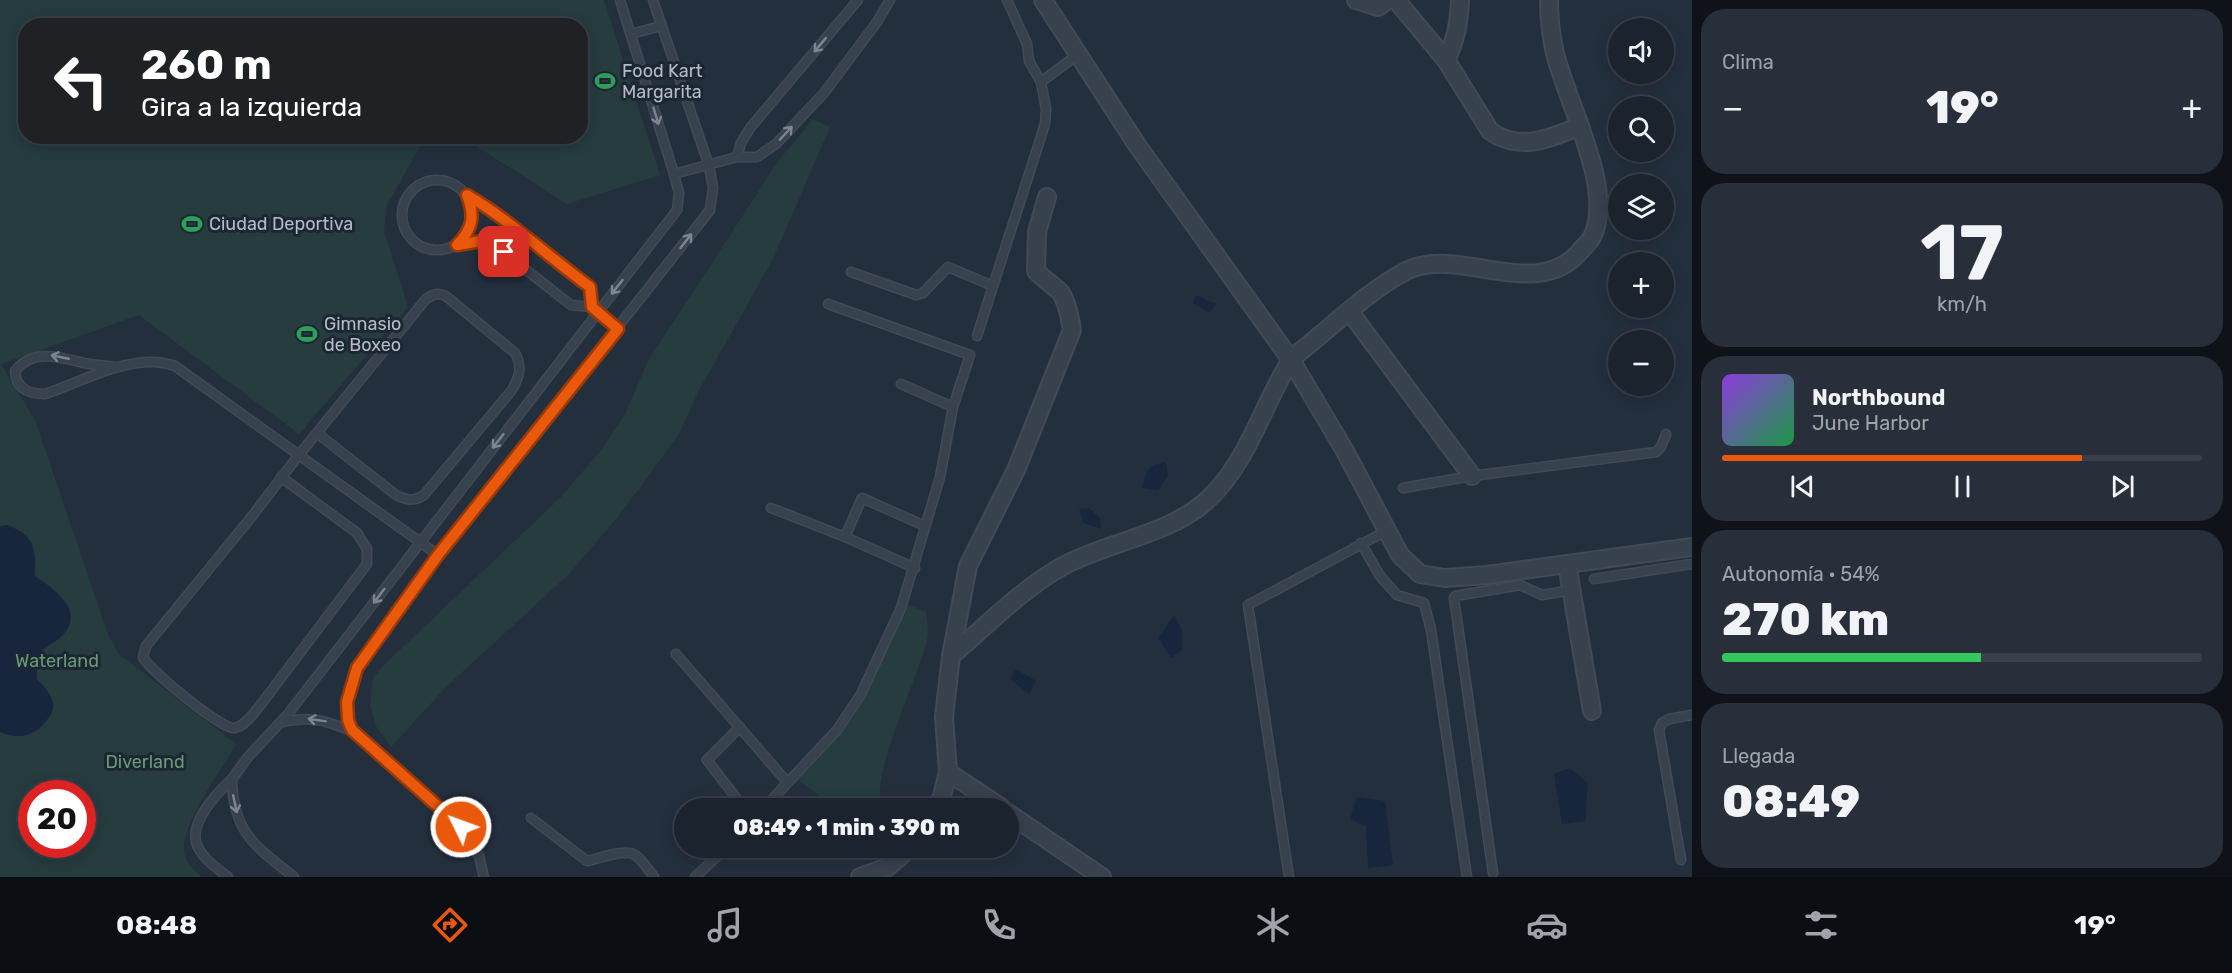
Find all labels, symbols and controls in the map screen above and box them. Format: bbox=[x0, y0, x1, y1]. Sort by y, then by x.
map controls bbox=[1608, 18, 1674, 396]
button: sound bbox=[1608, 18, 1674, 84]
one-way arrow bbox=[814, 37, 827, 53]
text: 260 m bbox=[141, 40, 272, 90]
icon: left bbox=[42, 42, 120, 120]
text: Clima bbox=[1722, 50, 1774, 74]
place label: Food Kart Margarita bbox=[622, 60, 703, 103]
sports icon: Food Kart Margarita bbox=[593, 69, 617, 93]
text: 19° bbox=[1926, 81, 1999, 134]
text: − bbox=[1722, 88, 1743, 127]
text: + bbox=[2181, 88, 2202, 127]
text: Gira a la izquierda bbox=[141, 91, 362, 123]
button: search bbox=[1608, 96, 1674, 162]
one-way arrow bbox=[651, 106, 662, 125]
one-way arrow bbox=[779, 126, 793, 141]
button: layers bbox=[1608, 174, 1674, 240]
text: 17 bbox=[1920, 206, 2004, 299]
sports icon: Ciudad Deportiva bbox=[180, 212, 204, 236]
place label: Ciudad Deportiva bbox=[209, 213, 353, 235]
pin bbox=[478, 226, 529, 277]
one-way arrow bbox=[679, 233, 692, 249]
icon: arrive bbox=[487, 235, 520, 268]
button: + bbox=[1608, 252, 1674, 318]
one-way arrow bbox=[611, 279, 624, 295]
text: km/h bbox=[1937, 292, 1987, 316]
place label: Gimnasio de Boxeo bbox=[324, 313, 401, 356]
sports icon: Gimnasio de Boxeo bbox=[295, 322, 319, 346]
button: − bbox=[1608, 330, 1674, 396]
one-way arrow bbox=[50, 351, 70, 362]
text: Northbound bbox=[1812, 384, 1945, 411]
text: June Harbor bbox=[1812, 411, 1929, 435]
one-way arrow bbox=[491, 433, 504, 449]
icon: previous bbox=[1786, 470, 1819, 503]
icon: pause bbox=[1946, 470, 1979, 503]
icon: next bbox=[2106, 470, 2139, 503]
text: Autonomía · 54% bbox=[1722, 562, 1880, 586]
one-way arrow bbox=[372, 587, 385, 603]
text: 270 km bbox=[1722, 593, 1889, 646]
park label: Waterland bbox=[15, 650, 99, 672]
one-way arrow bbox=[308, 714, 328, 725]
text: Llegada bbox=[1722, 744, 1795, 768]
park label: Diverland bbox=[105, 751, 185, 773]
text: 08:49 bbox=[1722, 775, 1860, 828]
speed limit sign: 20 bbox=[18, 780, 96, 858]
one-way arrow bbox=[229, 794, 241, 813]
position arrow bbox=[429, 795, 493, 859]
text: 08:49 · 1 min · 390 m bbox=[733, 814, 960, 841]
icon: directions bbox=[429, 904, 471, 946]
icon: music bbox=[704, 904, 746, 946]
icon: phone bbox=[978, 904, 1020, 946]
icon: climate bbox=[1252, 904, 1294, 946]
icon: car bbox=[1526, 904, 1568, 946]
icon: filters bbox=[1800, 904, 1842, 946]
text: 08:48 bbox=[116, 909, 197, 941]
text: 19° bbox=[2074, 909, 2116, 941]

